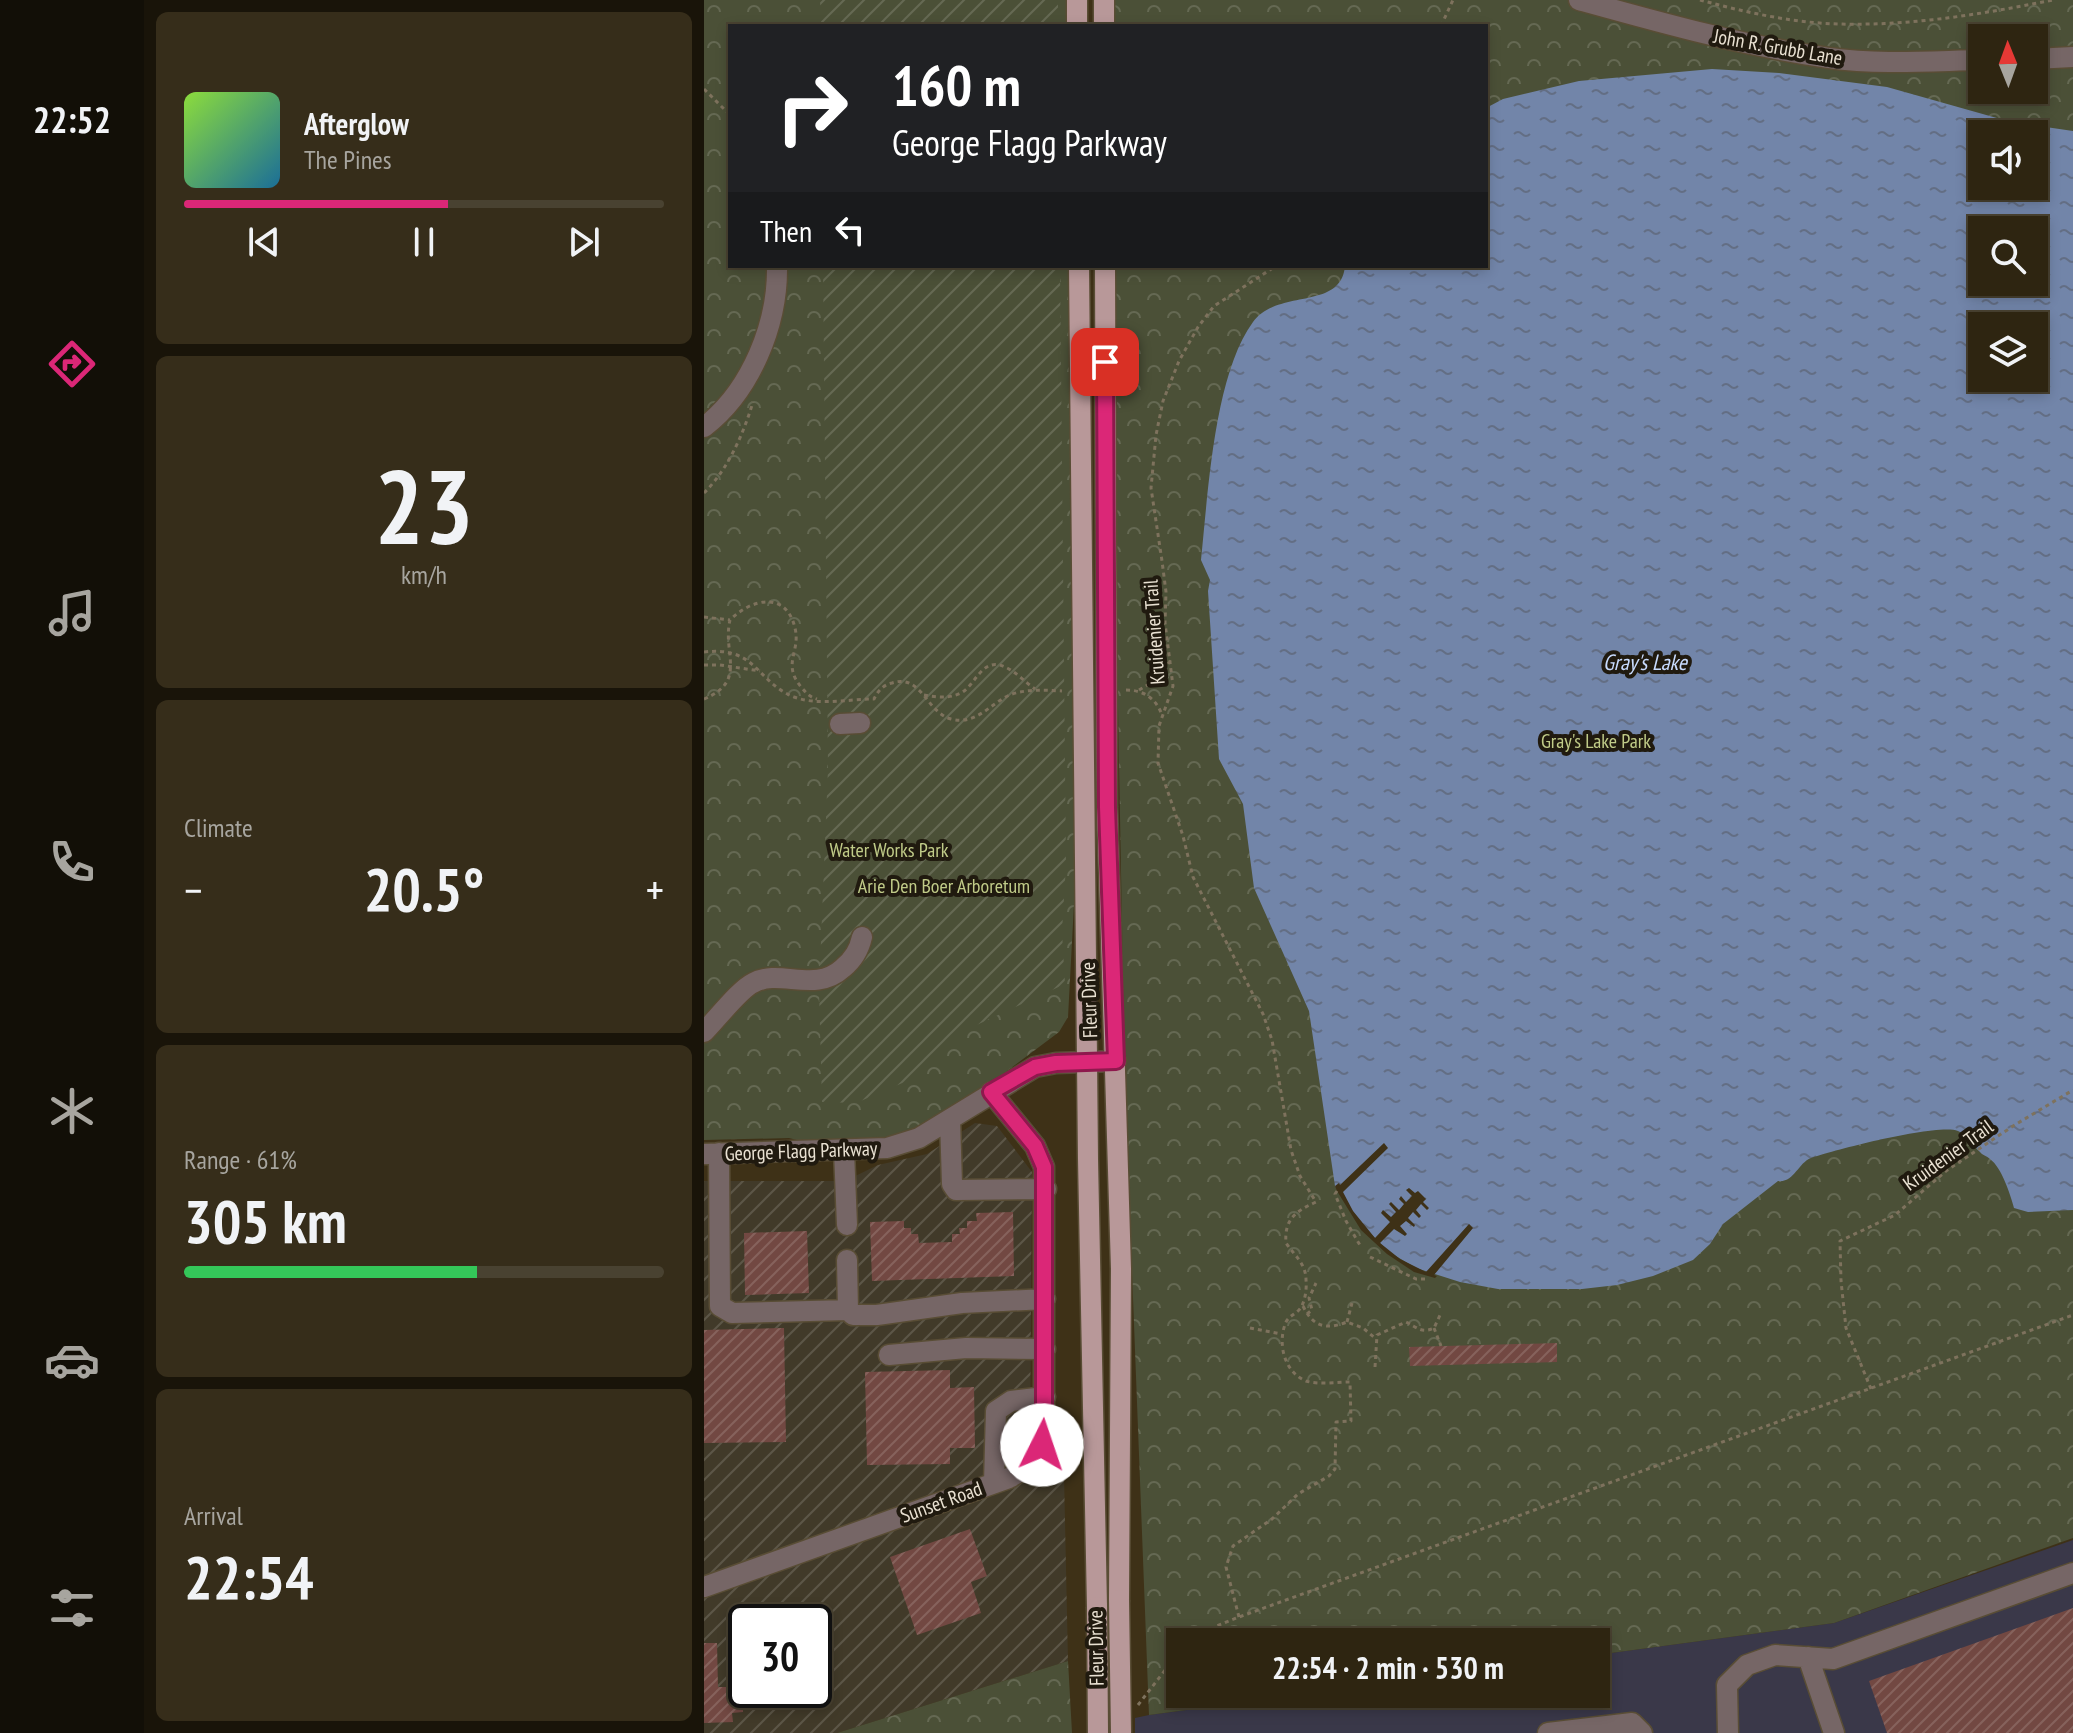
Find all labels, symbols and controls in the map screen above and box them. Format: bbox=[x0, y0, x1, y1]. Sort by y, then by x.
street label: John R. Grubb Lane bbox=[1711, 23, 1844, 71]
north arrow bbox=[1968, 24, 2048, 104]
map controls bbox=[1968, 24, 2048, 392]
text: 160 m bbox=[892, 49, 1021, 121]
icon: right bbox=[760, 56, 864, 160]
text: 22:52 bbox=[33, 96, 111, 143]
text: Afterglow bbox=[304, 104, 409, 143]
text: George Flagg Parkway bbox=[892, 119, 1167, 166]
button: sound bbox=[1968, 120, 2048, 200]
text: The Pines bbox=[304, 143, 392, 176]
icon: left bbox=[828, 208, 872, 252]
text: Then bbox=[760, 211, 812, 250]
button: search bbox=[1968, 216, 2048, 296]
icon: previous bbox=[242, 220, 286, 264]
icon: pause bbox=[402, 220, 446, 264]
icon: next bbox=[562, 220, 606, 264]
button: layers bbox=[1968, 312, 2048, 392]
pin bbox=[1071, 328, 1139, 396]
icon: directions bbox=[44, 336, 100, 392]
icon: arrive bbox=[1083, 340, 1127, 384]
text: 23 bbox=[374, 438, 474, 573]
text: km/h bbox=[401, 558, 447, 591]
street label: Kruidenier Trail bbox=[1137, 578, 1171, 685]
icon: music bbox=[44, 585, 100, 641]
water label: Gray's Lake bbox=[1603, 648, 1689, 676]
park label: Gray's Lake Park bbox=[1541, 728, 1651, 754]
text: Climate bbox=[184, 811, 253, 844]
icon: phone bbox=[44, 834, 100, 890]
park label: Water Works Park bbox=[829, 837, 949, 863]
text: 20.5° bbox=[364, 850, 484, 928]
text: − bbox=[184, 861, 202, 918]
text: + bbox=[646, 861, 664, 918]
park label: Arie Den Boer Arboretum bbox=[858, 873, 1030, 899]
street label: Fleur Drive bbox=[1075, 962, 1103, 1038]
icon: climate bbox=[44, 1083, 100, 1139]
street label: Kruidenier Trail bbox=[1898, 1113, 1998, 1196]
street label: George Flagg Parkway bbox=[724, 1135, 878, 1167]
text: Range · 61% bbox=[184, 1143, 297, 1176]
text: 305 km bbox=[184, 1182, 347, 1260]
icon: car bbox=[44, 1332, 100, 1388]
position arrow bbox=[1000, 1403, 1084, 1487]
street label: Sunset Road bbox=[897, 1475, 985, 1529]
text: Arrival bbox=[184, 1499, 243, 1532]
text: 22:54 bbox=[184, 1538, 314, 1616]
icon: filters bbox=[44, 1580, 100, 1636]
speed limit sign: 30 bbox=[728, 1604, 832, 1708]
street label: Fleur Drive bbox=[1082, 1610, 1110, 1686]
text: 22:54 · 2 min · 530 m bbox=[1272, 1648, 1504, 1687]

